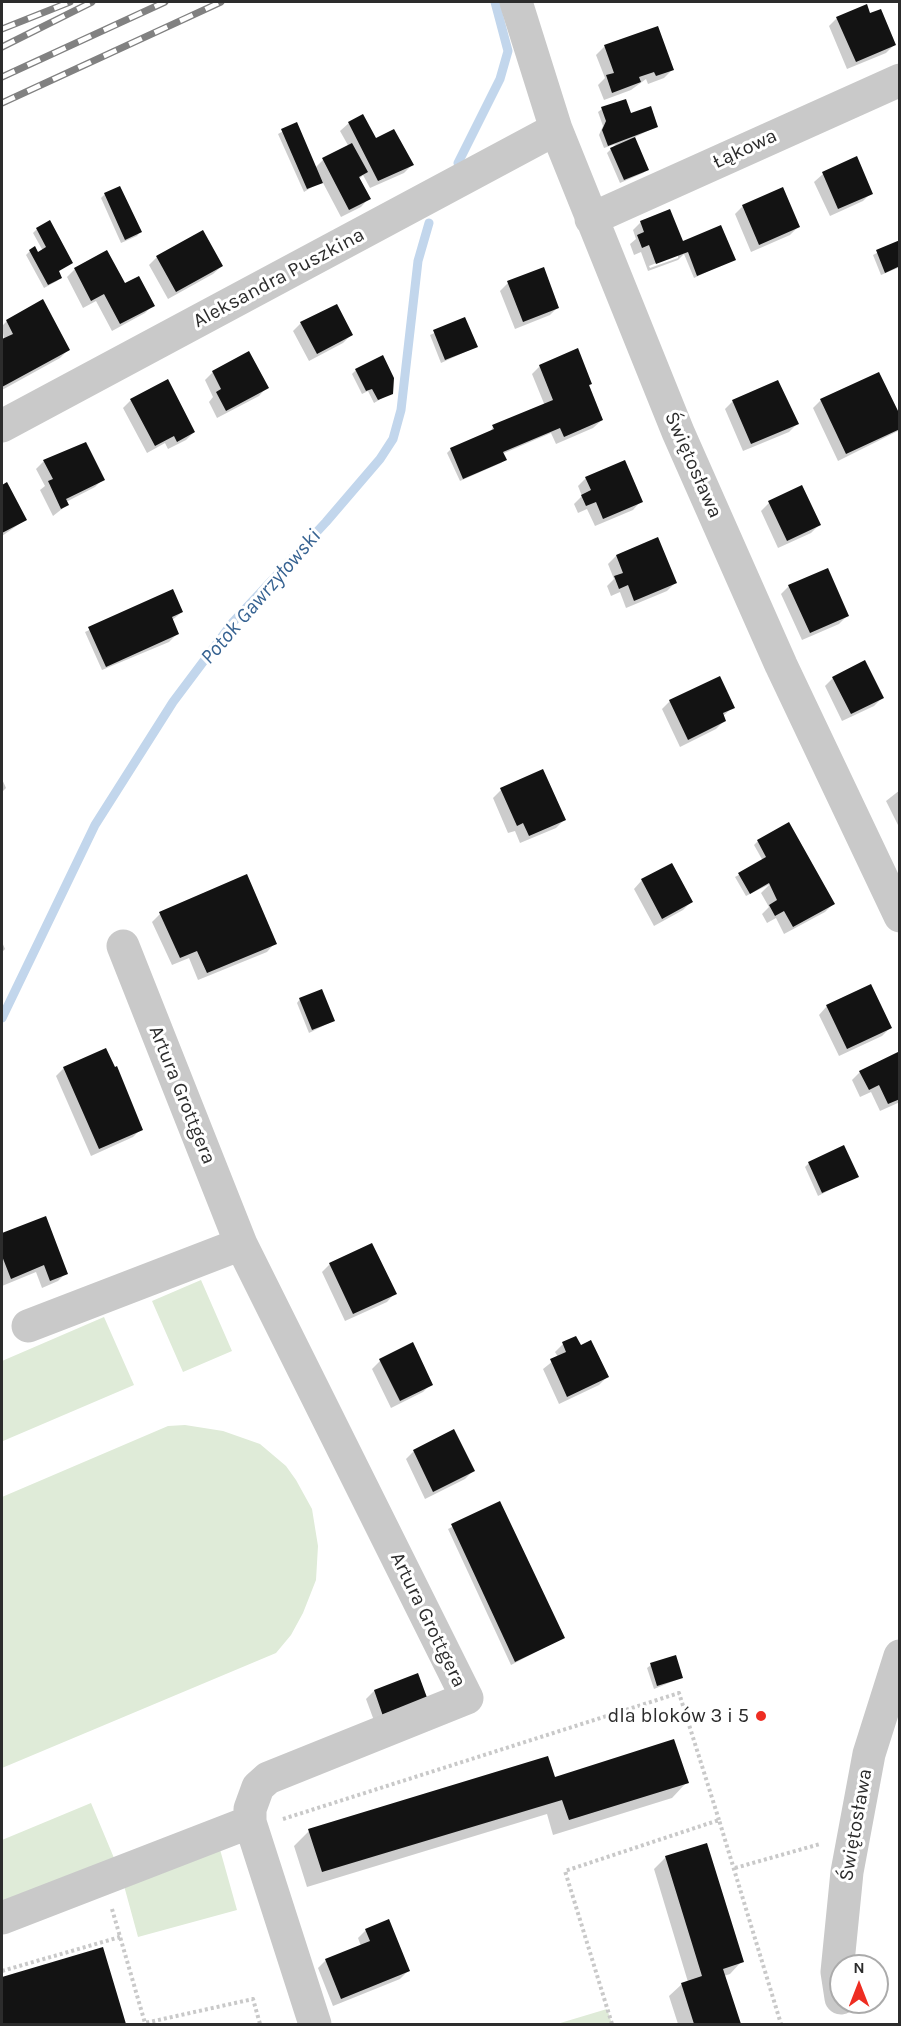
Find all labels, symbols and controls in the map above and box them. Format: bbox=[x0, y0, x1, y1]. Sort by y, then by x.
street label: Łąkowa bbox=[709, 124, 781, 174]
street label: Aleksandra Puszkina bbox=[189, 223, 369, 333]
street label: Świętosława bbox=[659, 408, 727, 522]
water label: Potok Gawrzyłowski bbox=[196, 524, 326, 670]
street label: Artura Grottgera bbox=[143, 1022, 221, 1168]
street label: Artura Grottgera bbox=[385, 1549, 471, 1691]
place label: dla bloków 3 i 5 bbox=[607, 1704, 749, 1728]
marker: dla bloków 3 i 5 bbox=[754, 1709, 768, 1723]
street label: Świętosława bbox=[834, 1767, 878, 1883]
north arrow bbox=[829, 1954, 889, 2014]
text: N bbox=[853, 1958, 865, 1977]

